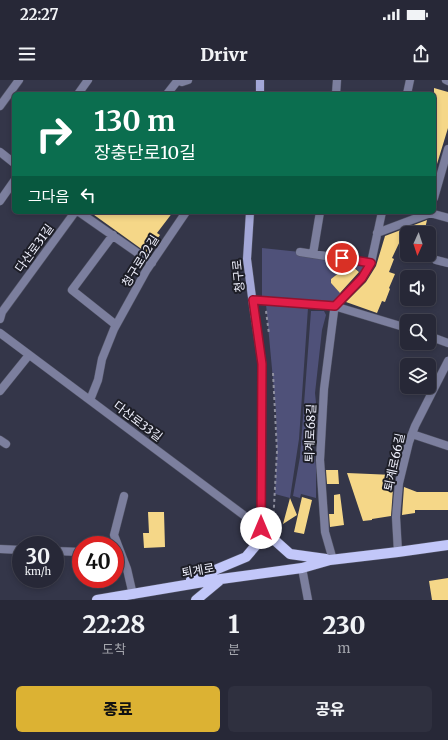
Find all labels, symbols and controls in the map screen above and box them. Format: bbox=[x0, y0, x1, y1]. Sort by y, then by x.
text: 22:27 bbox=[20, 5, 58, 24]
icon: menu bbox=[16, 43, 38, 65]
text: Drivr bbox=[200, 43, 248, 66]
icon: share bbox=[410, 43, 432, 65]
text: 130 m bbox=[94, 103, 176, 139]
icon: right bbox=[28, 108, 80, 160]
text: 장충단로10길 bbox=[94, 141, 196, 164]
icon: left bbox=[77, 184, 99, 206]
text: 그다음 bbox=[28, 187, 69, 206]
street label: 다산로31길 bbox=[11, 221, 57, 275]
north arrow bbox=[400, 226, 436, 262]
map controls bbox=[400, 226, 436, 394]
street label: 청구로22길 bbox=[118, 232, 162, 290]
pin bbox=[325, 241, 359, 275]
icon: arrive bbox=[331, 247, 353, 269]
street label: 청구로 bbox=[229, 259, 247, 293]
button: sound bbox=[400, 270, 436, 306]
button: search bbox=[400, 314, 436, 350]
button: layers bbox=[400, 358, 436, 394]
street label: 다산로33길 bbox=[111, 398, 165, 444]
street label: 퇴계로68길 bbox=[301, 403, 319, 463]
street label: 퇴계로66길 bbox=[381, 432, 407, 492]
position arrow bbox=[240, 507, 282, 549]
speed limit sign: 40 bbox=[72, 536, 124, 588]
text: 30 bbox=[26, 544, 50, 569]
street label: 퇴계로 bbox=[180, 560, 216, 580]
text: km/h bbox=[25, 565, 51, 578]
text: 22:28 bbox=[82, 609, 145, 640]
text: 1 bbox=[228, 609, 240, 640]
text: 230 bbox=[322, 610, 365, 641]
text: m bbox=[337, 640, 350, 657]
text: 도착 bbox=[102, 641, 126, 658]
text: 분 bbox=[228, 641, 240, 658]
button: 종료 bbox=[16, 686, 220, 732]
button: 공유 bbox=[228, 686, 432, 732]

